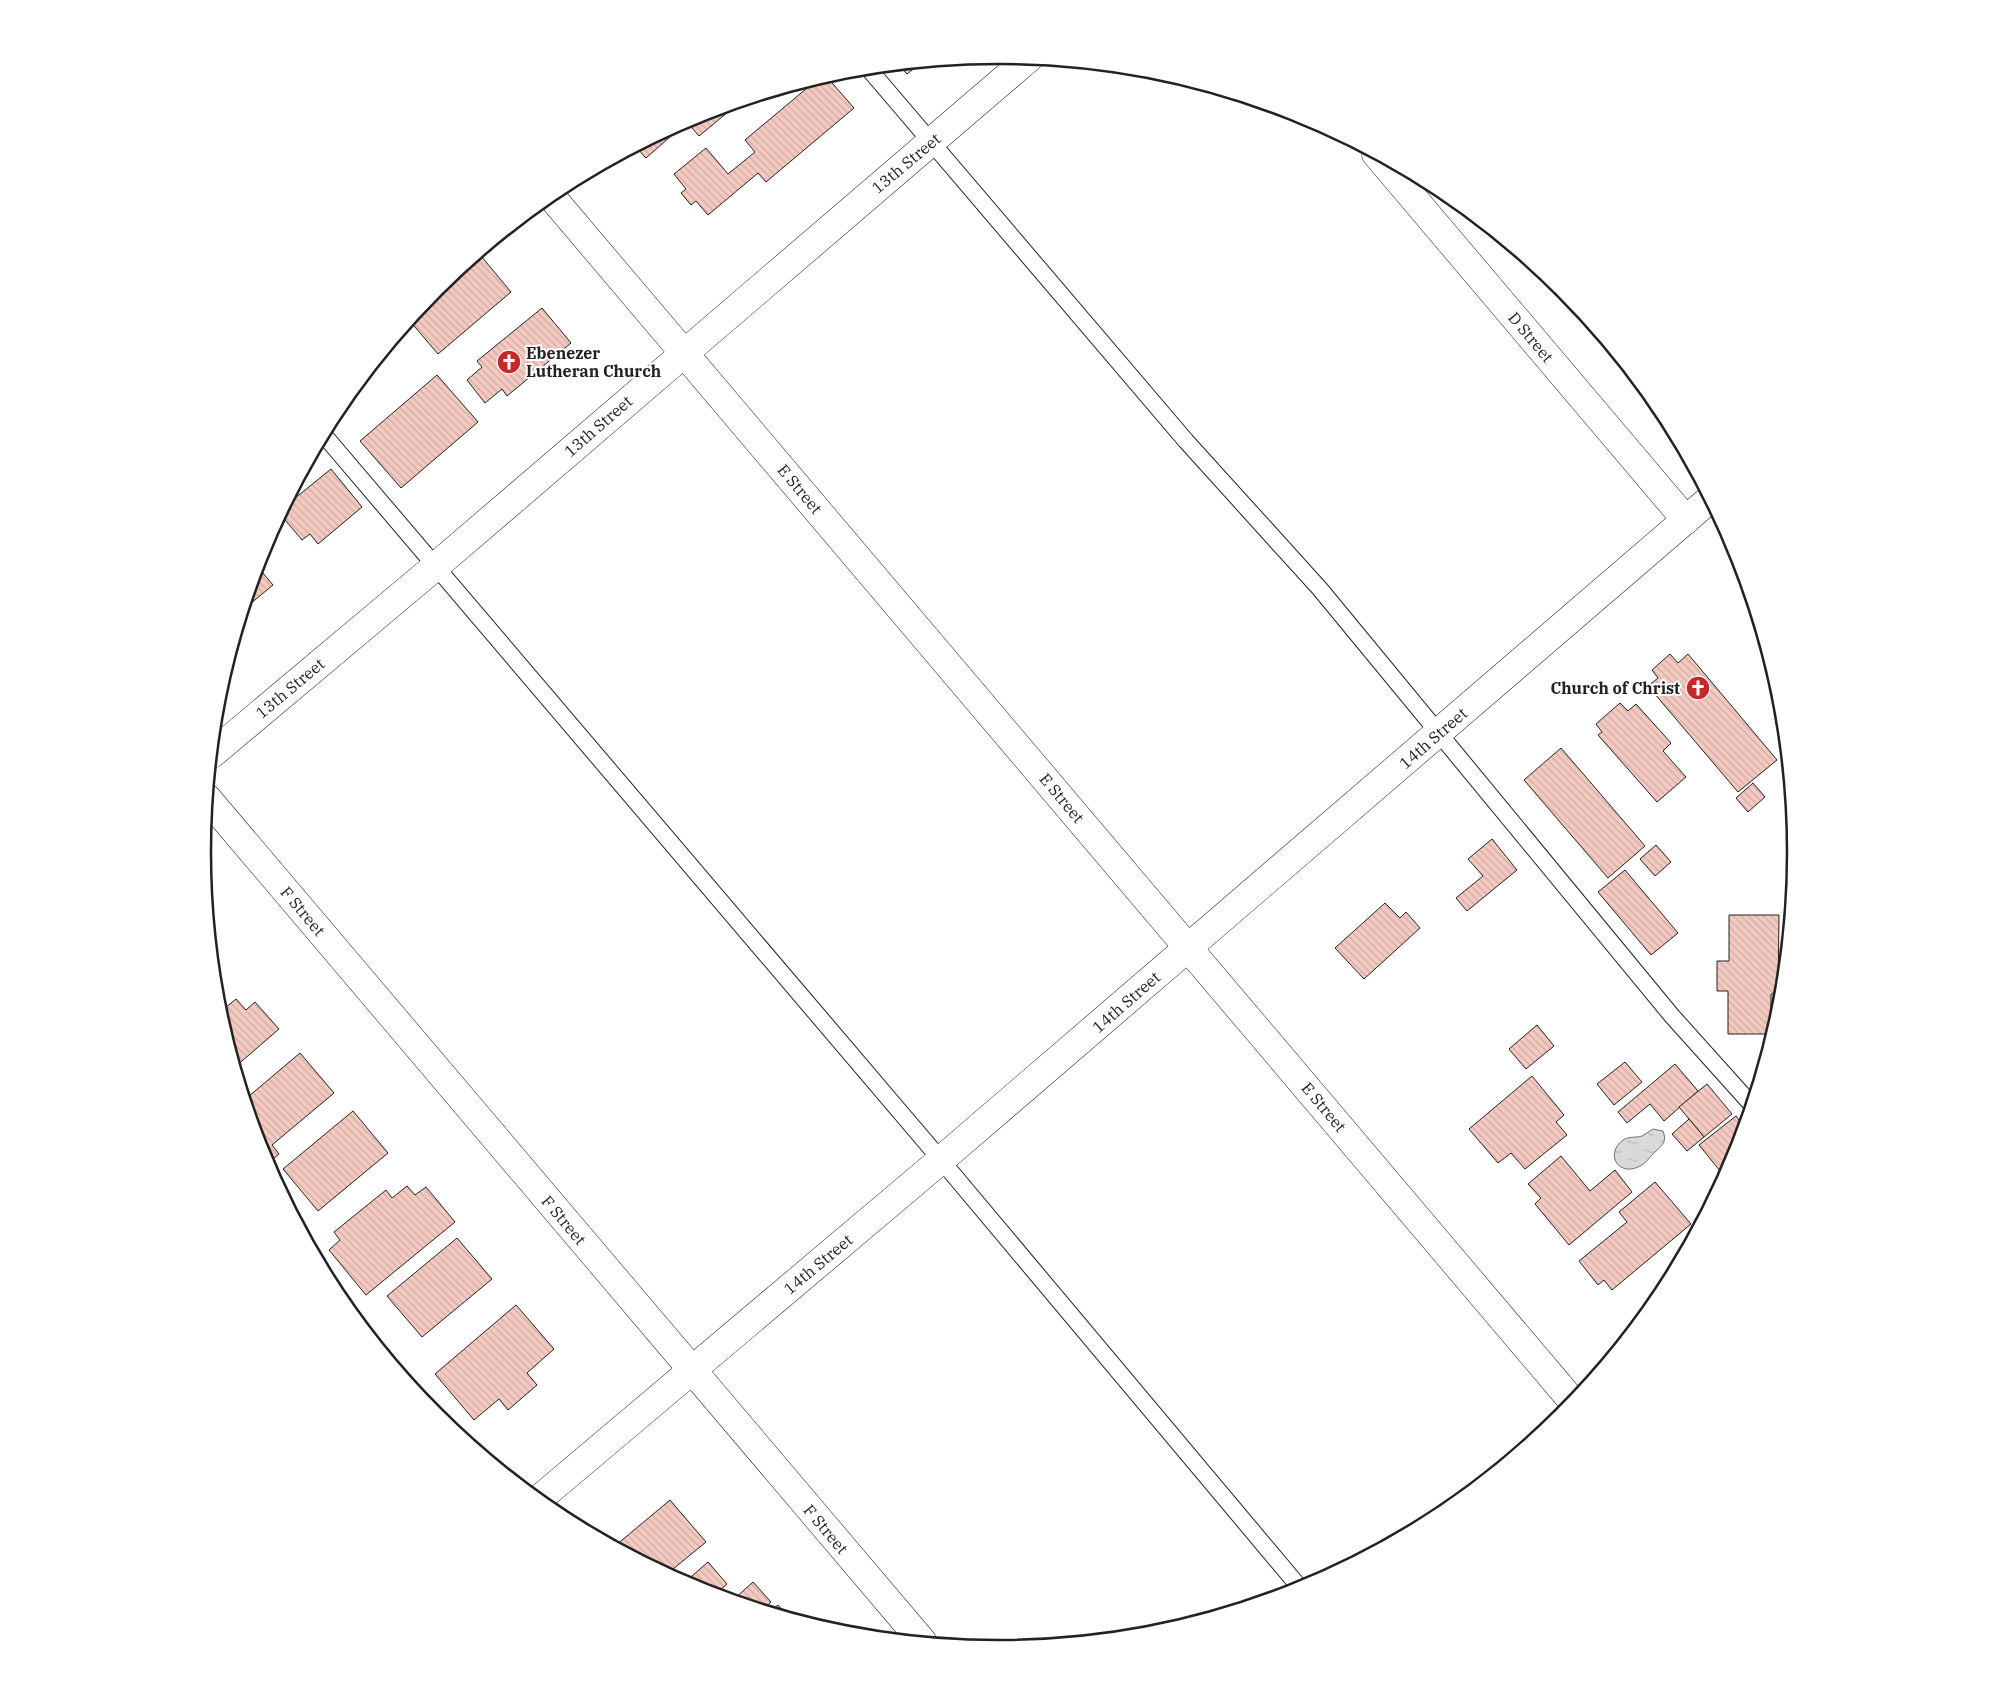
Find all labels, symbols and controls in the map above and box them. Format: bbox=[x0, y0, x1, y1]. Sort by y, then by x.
street label: 13th Street bbox=[868, 128, 945, 197]
street label: D Street bbox=[1504, 308, 1558, 367]
place label: Ebenezer Lutheran Church bbox=[526, 343, 661, 381]
church icon: Ebenezer Lutheran Church bbox=[496, 349, 522, 375]
street label: 13th Street bbox=[560, 391, 636, 461]
street label: E Street bbox=[773, 460, 827, 518]
street label: 13th Street bbox=[252, 653, 329, 722]
church icon: Church of Christ bbox=[1685, 675, 1711, 701]
place label: Church of Christ bbox=[1551, 678, 1680, 698]
street label: 14th Street bbox=[1395, 703, 1471, 773]
street label: E Street bbox=[1035, 769, 1089, 827]
street label: F Street bbox=[276, 882, 330, 940]
street label: 14th Street bbox=[1088, 967, 1164, 1037]
street label: E Street bbox=[1297, 1078, 1351, 1136]
street label: F Street bbox=[537, 1191, 591, 1249]
street label: 14th Street bbox=[780, 1229, 857, 1298]
street label: F Street bbox=[799, 1500, 853, 1558]

